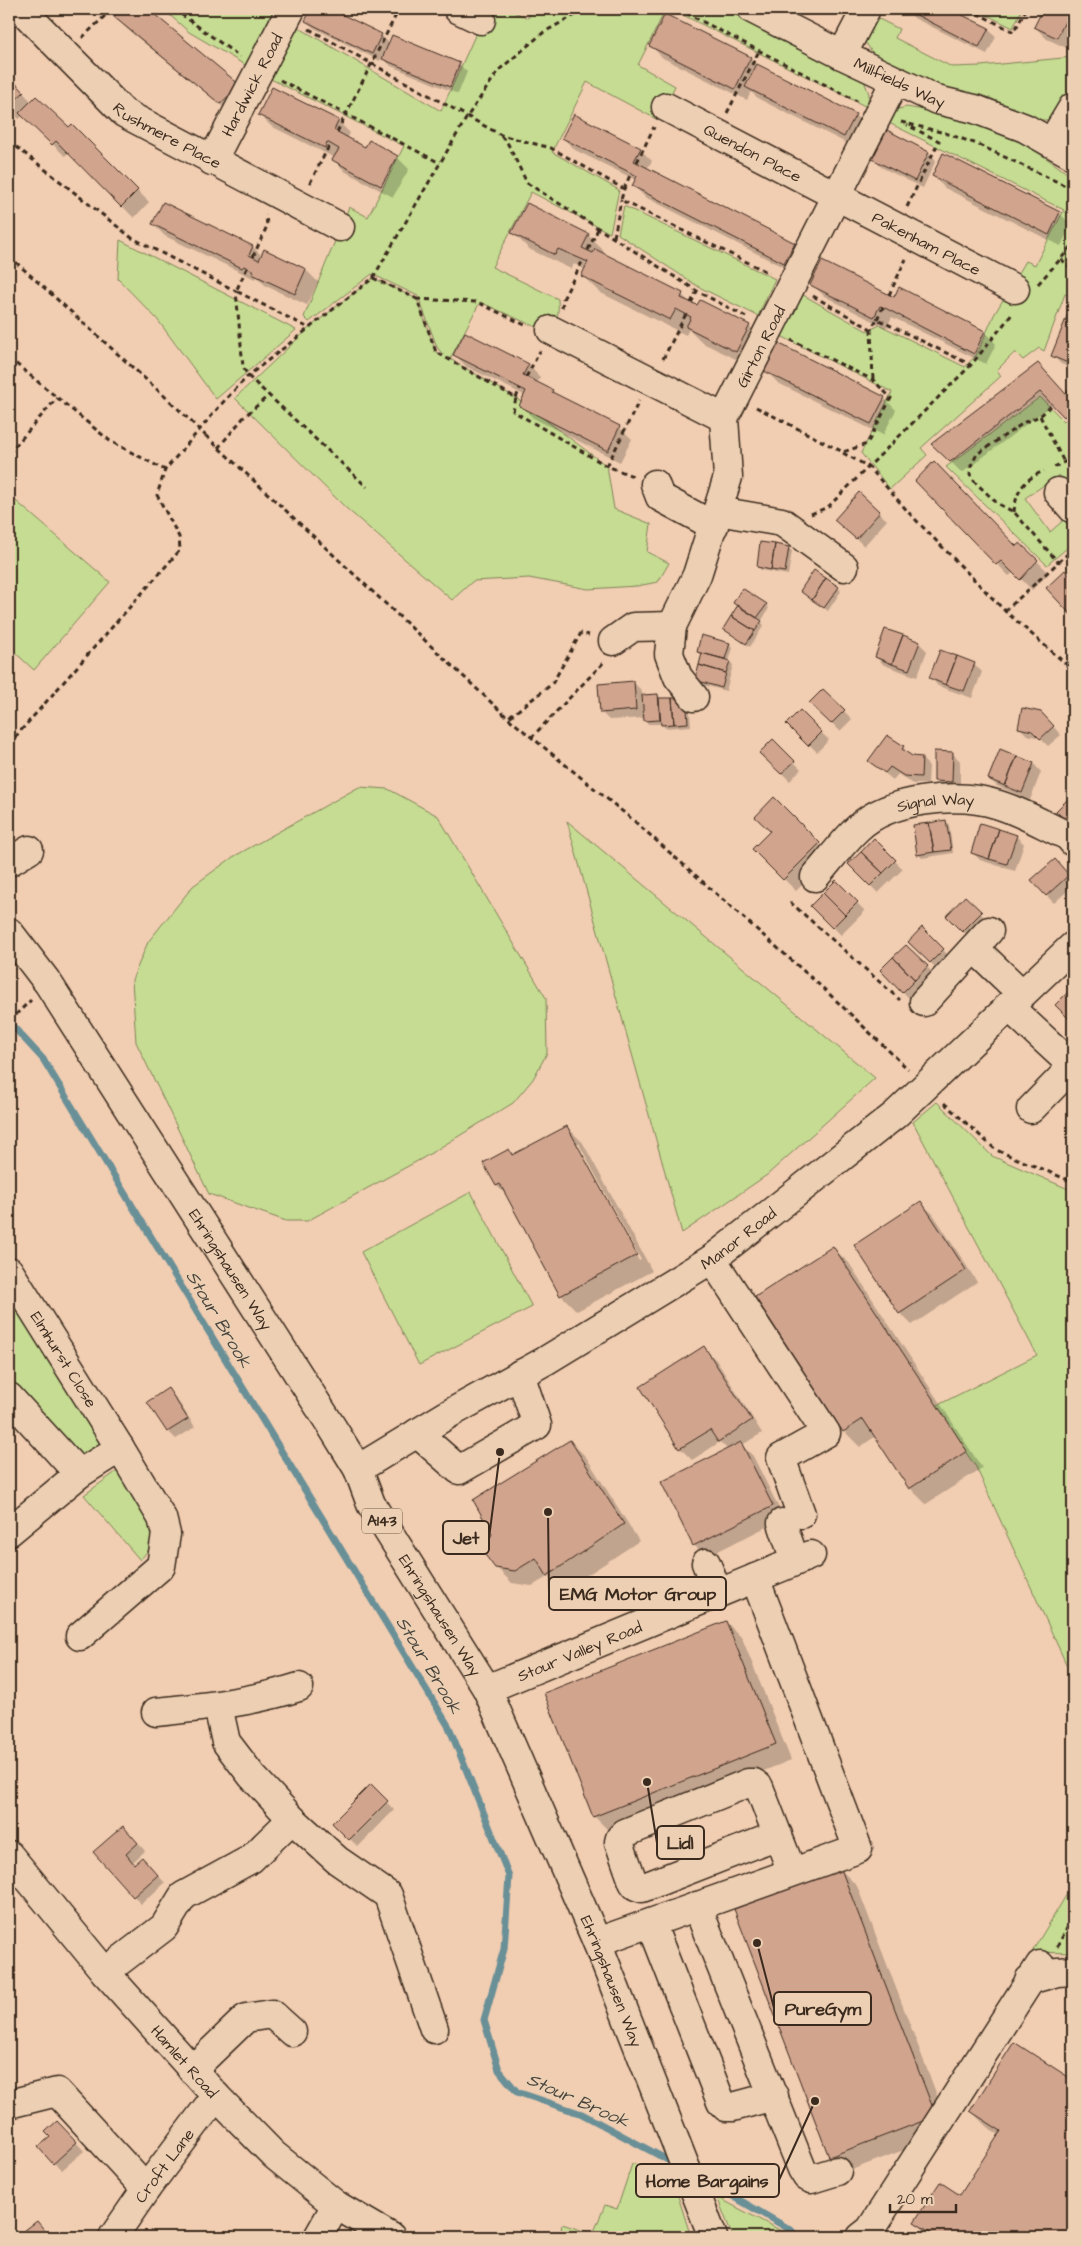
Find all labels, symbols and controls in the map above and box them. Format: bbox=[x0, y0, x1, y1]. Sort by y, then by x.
street label: Hardwick Road bbox=[217, 30, 288, 141]
street label: Millfields Way bbox=[850, 52, 947, 115]
street label: Rushmere Place bbox=[107, 98, 225, 175]
street label: Quendon Place bbox=[700, 119, 805, 188]
street label: Pakenham Place bbox=[868, 206, 985, 281]
street label: Girton Road bbox=[731, 302, 791, 392]
street label: Signal Way bbox=[894, 788, 975, 818]
street label: Manor Road bbox=[697, 1203, 781, 1275]
street label: Ehringshausen Way bbox=[183, 1205, 277, 1335]
water label: Stour Brook bbox=[180, 1266, 258, 1373]
street label: Elmhurst Close bbox=[25, 1307, 102, 1412]
road number: A143 bbox=[362, 1508, 402, 1534]
callout: Jet bbox=[443, 1521, 489, 1554]
text: Jet bbox=[452, 1526, 480, 1551]
street label: Ehringshausen Way bbox=[393, 1550, 486, 1681]
callout: EMG Motor Group bbox=[549, 1577, 726, 1610]
text: EMG Motor Group bbox=[560, 1582, 716, 1607]
water label: Stour Brook bbox=[390, 1612, 468, 1719]
street label: Stour Valley Road bbox=[514, 1616, 645, 1687]
callout: Lidl bbox=[657, 1826, 704, 1859]
text: Lidl bbox=[666, 1831, 694, 1856]
street label: Ehringshausen Way bbox=[575, 1912, 647, 2051]
callout: PureGym bbox=[774, 1992, 871, 2025]
text: PureGym bbox=[785, 1997, 862, 2023]
street label: Hamlet Road bbox=[145, 2021, 223, 2103]
water label: Stour Brook bbox=[523, 2067, 634, 2134]
street label: Croft Lane bbox=[130, 2124, 200, 2207]
callout: Home Bargains bbox=[636, 2164, 779, 2197]
text: Home Bargains bbox=[645, 2169, 769, 2195]
scale bar bbox=[890, 2181, 956, 2213]
text: 20 m bbox=[897, 2189, 933, 2210]

